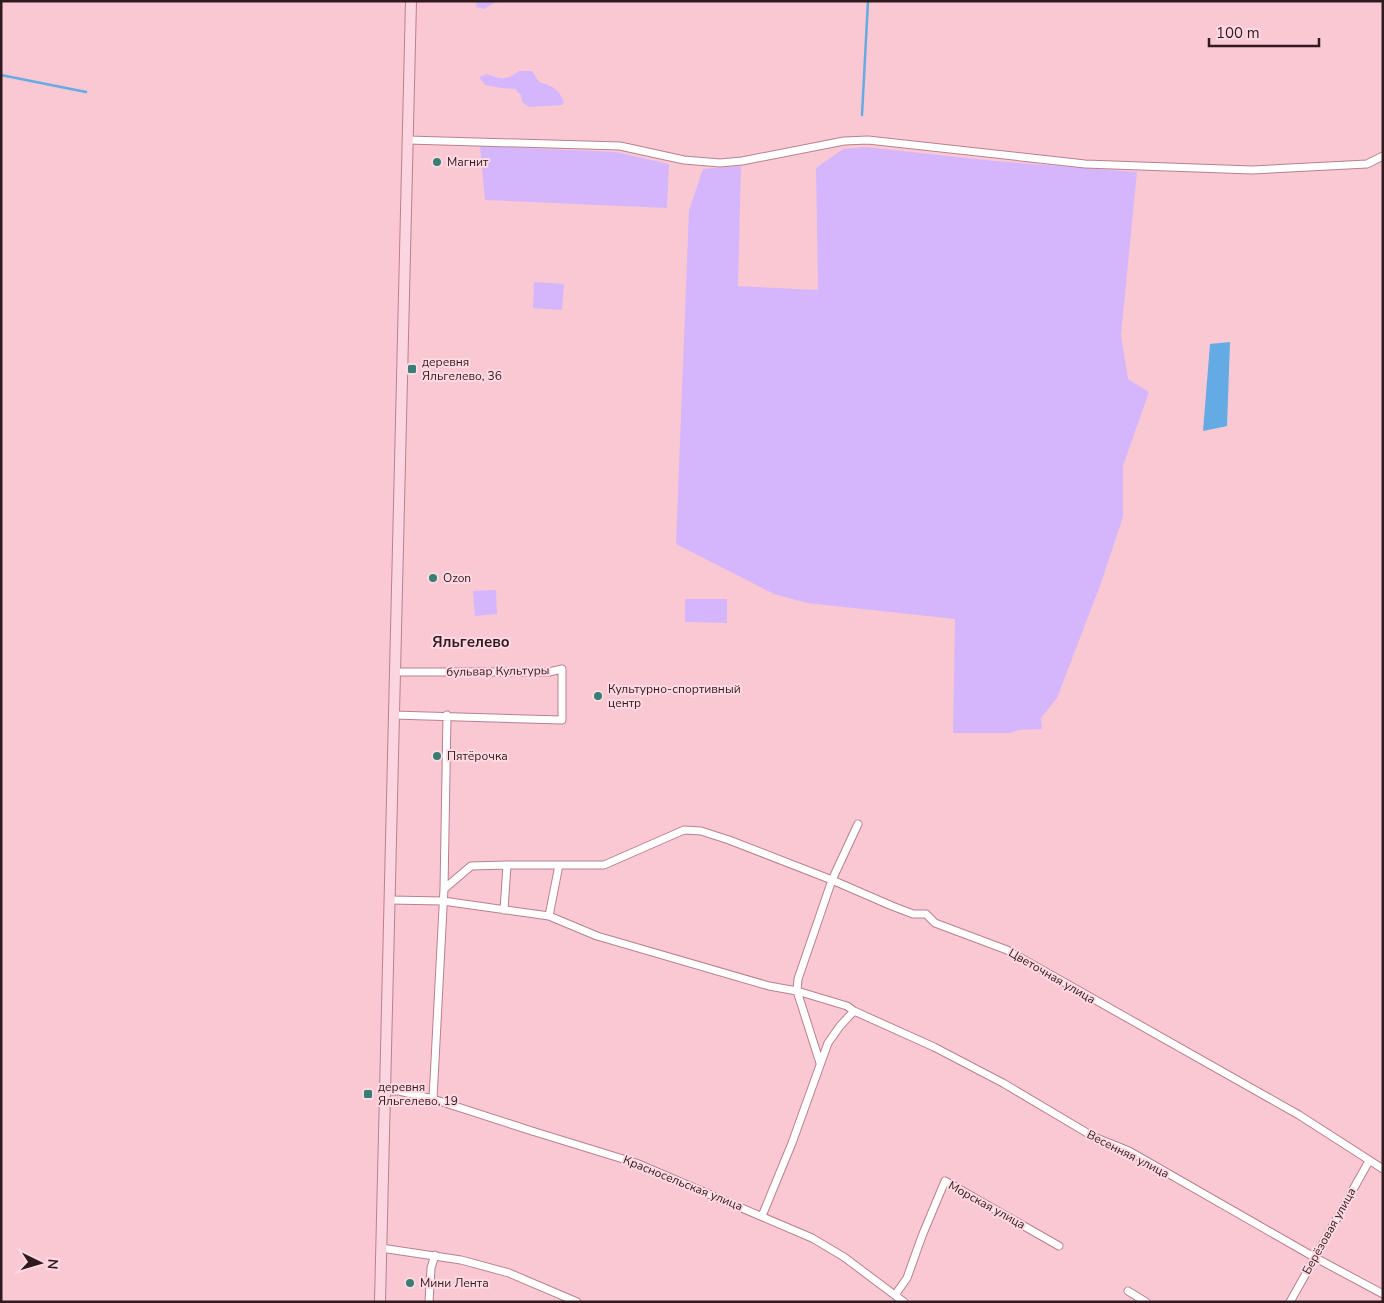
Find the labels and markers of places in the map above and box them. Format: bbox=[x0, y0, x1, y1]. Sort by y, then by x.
place label: Магнит bbox=[447, 154, 489, 170]
marker: Магнит bbox=[431, 156, 443, 168]
place label: деревня Яльгелево, 36 bbox=[422, 354, 502, 384]
marker: деревня Яльгелево, 36 bbox=[406, 363, 418, 375]
place label: Ozon bbox=[443, 570, 471, 586]
marker: Ozon bbox=[427, 572, 439, 584]
place label: Культурно-спортивный центр bbox=[608, 681, 741, 711]
marker: Культурно-спортивный центр bbox=[592, 690, 604, 702]
place label: Пятёрочка bbox=[447, 748, 508, 764]
marker: Пятёрочка bbox=[431, 750, 443, 762]
place label: деревня Яльгелево, 19 bbox=[378, 1079, 458, 1109]
marker: деревня Яльгелево, 19 bbox=[362, 1088, 374, 1100]
place label: Мини Лента bbox=[420, 1275, 489, 1291]
marker: Мини Лента bbox=[404, 1277, 416, 1289]

